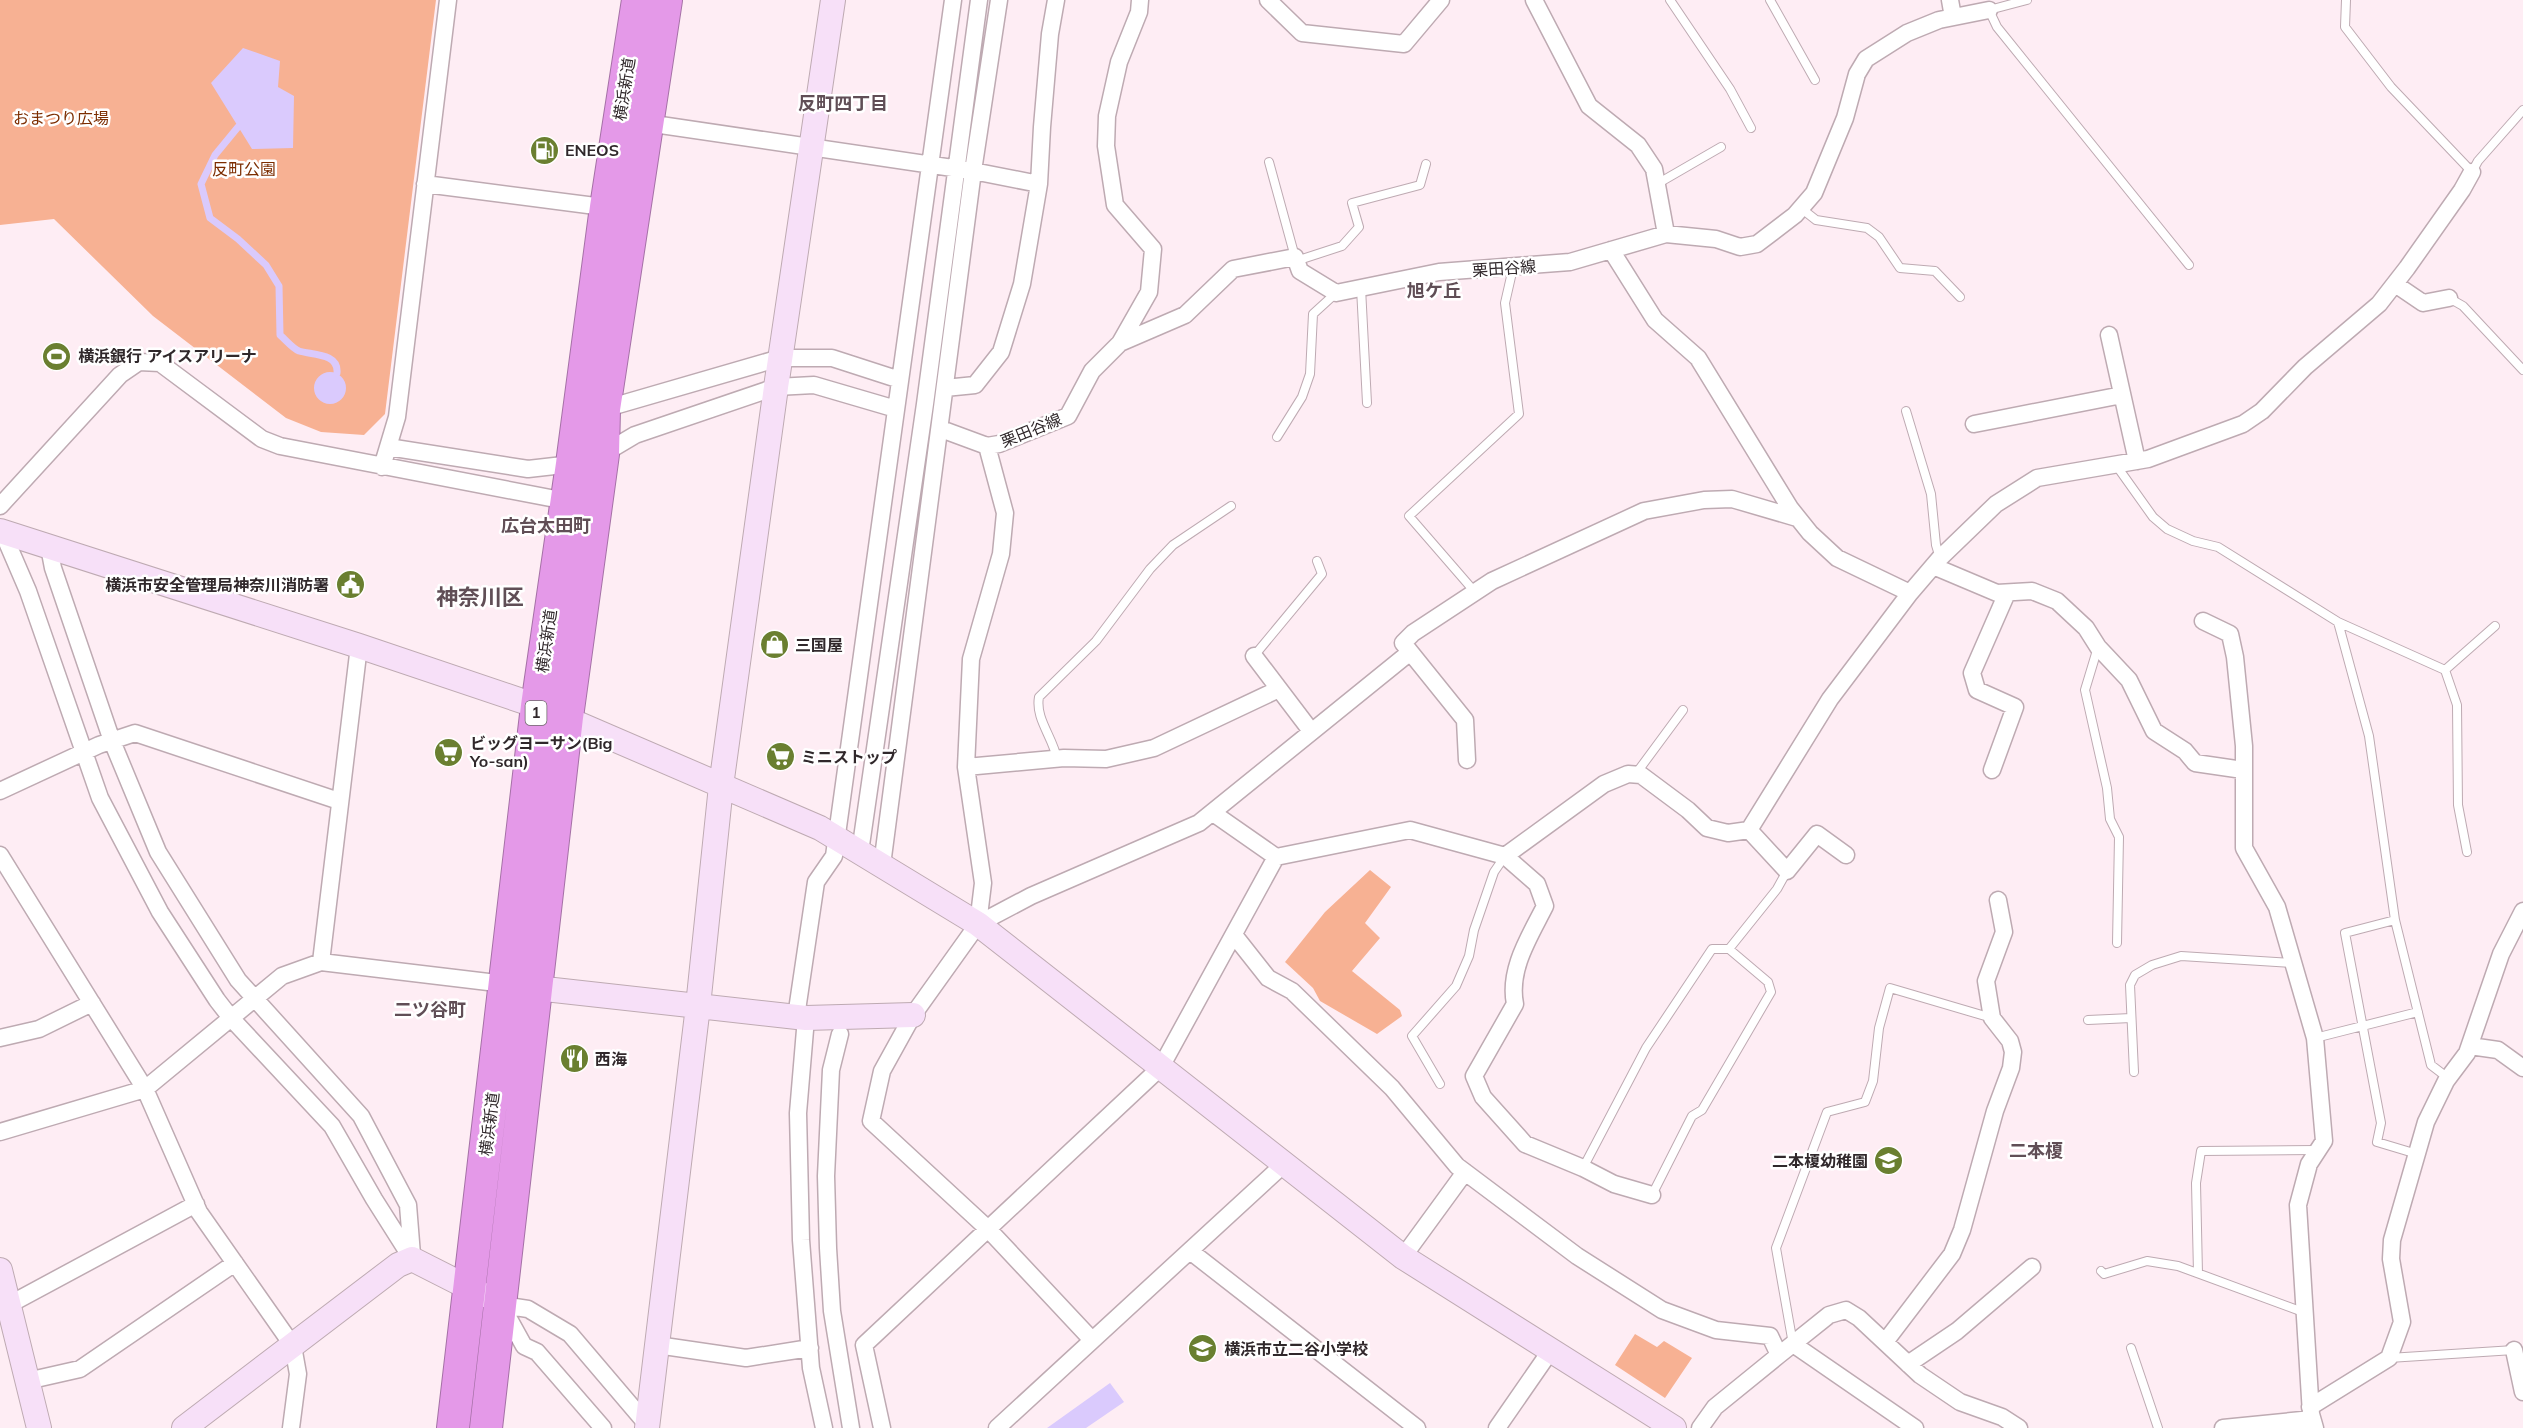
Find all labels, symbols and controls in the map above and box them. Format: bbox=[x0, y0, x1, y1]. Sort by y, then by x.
street label: 横浜新道 bbox=[609, 56, 639, 122]
district label: 反町四丁目 bbox=[798, 92, 888, 115]
park label: おまつり広場 bbox=[13, 108, 109, 128]
fuel station icon: ENEOS bbox=[528, 134, 560, 166]
place label: ENEOS bbox=[565, 140, 619, 160]
park label: 反町公園 bbox=[212, 159, 276, 179]
street label: 栗田谷線 bbox=[1471, 256, 1537, 280]
district label: 旭ケ丘 bbox=[1407, 279, 1461, 302]
sports icon: 横浜銀行 アイスアリーナ bbox=[41, 340, 73, 372]
place label: 横浜銀行 アイスアリーナ bbox=[78, 346, 257, 366]
street label: 栗田谷線 bbox=[998, 409, 1064, 451]
district label: 広台太田町 bbox=[501, 514, 591, 537]
public building icon: 横浜市安全管理局神奈川消防署 bbox=[334, 569, 366, 601]
place label: 横浜市安全管理局神奈川消防署 bbox=[105, 575, 329, 595]
district label: 神奈川区 bbox=[436, 583, 524, 611]
street label: 横浜新道 bbox=[532, 608, 560, 674]
shop icon: 三国屋 bbox=[758, 629, 790, 661]
place label: 三国屋 bbox=[795, 635, 843, 655]
road number: 1 bbox=[526, 701, 546, 725]
place label: ビッグヨーサン(Big Yo-san) bbox=[469, 733, 613, 771]
supermarket icon: ビッグヨーサン(Big Yo-san) bbox=[433, 736, 465, 768]
supermarket icon: ミニストップ bbox=[764, 741, 796, 773]
place label: ミニストップ bbox=[801, 747, 897, 767]
district label: 二ツ谷町 bbox=[394, 998, 466, 1021]
restaurant icon: 西海 bbox=[558, 1043, 590, 1075]
place label: 西海 bbox=[595, 1049, 627, 1069]
street label: 横浜新道 bbox=[475, 1091, 503, 1157]
district label: 二本榎 bbox=[2009, 1139, 2063, 1162]
school or university icon: 二本榎幼稚園 bbox=[1873, 1145, 1905, 1177]
place label: 二本榎幼稚園 bbox=[1772, 1151, 1868, 1171]
school or university icon: 横浜市立二谷小学校 bbox=[1187, 1333, 1219, 1365]
place label: 横浜市立二谷小学校 bbox=[1224, 1339, 1368, 1359]

